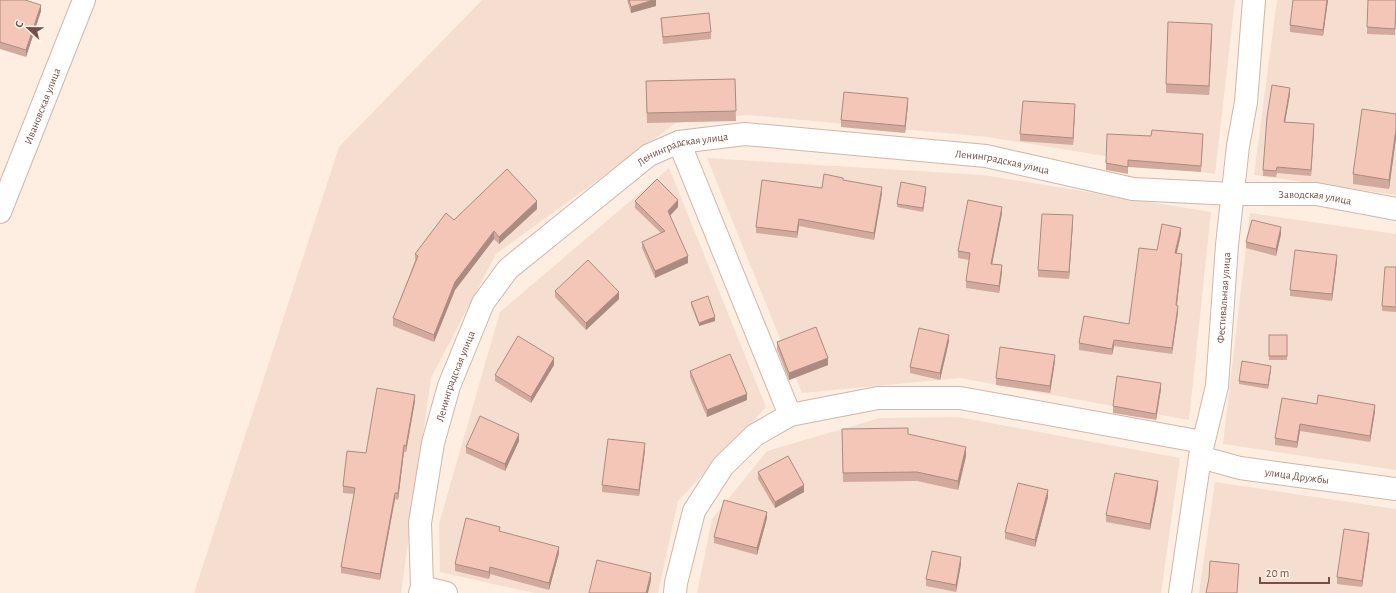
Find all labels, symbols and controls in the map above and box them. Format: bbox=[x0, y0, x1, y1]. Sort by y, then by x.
north arrow bbox=[8, 8, 48, 48]
text: С bbox=[13, 20, 25, 29]
street label: Ивановская улица bbox=[22, 66, 63, 146]
street label: Ленинградская улица bbox=[635, 131, 729, 168]
street label: Ленинградская улица bbox=[955, 148, 1050, 176]
street label: Заводская улица bbox=[1278, 189, 1352, 207]
street label: Фестивальная улица bbox=[1215, 252, 1232, 344]
street label: Ленинградская улица bbox=[434, 329, 477, 423]
street label: улица Дружбы bbox=[1263, 466, 1330, 486]
scale bar bbox=[1260, 559, 1329, 585]
text: 20 m bbox=[1266, 567, 1289, 579]

